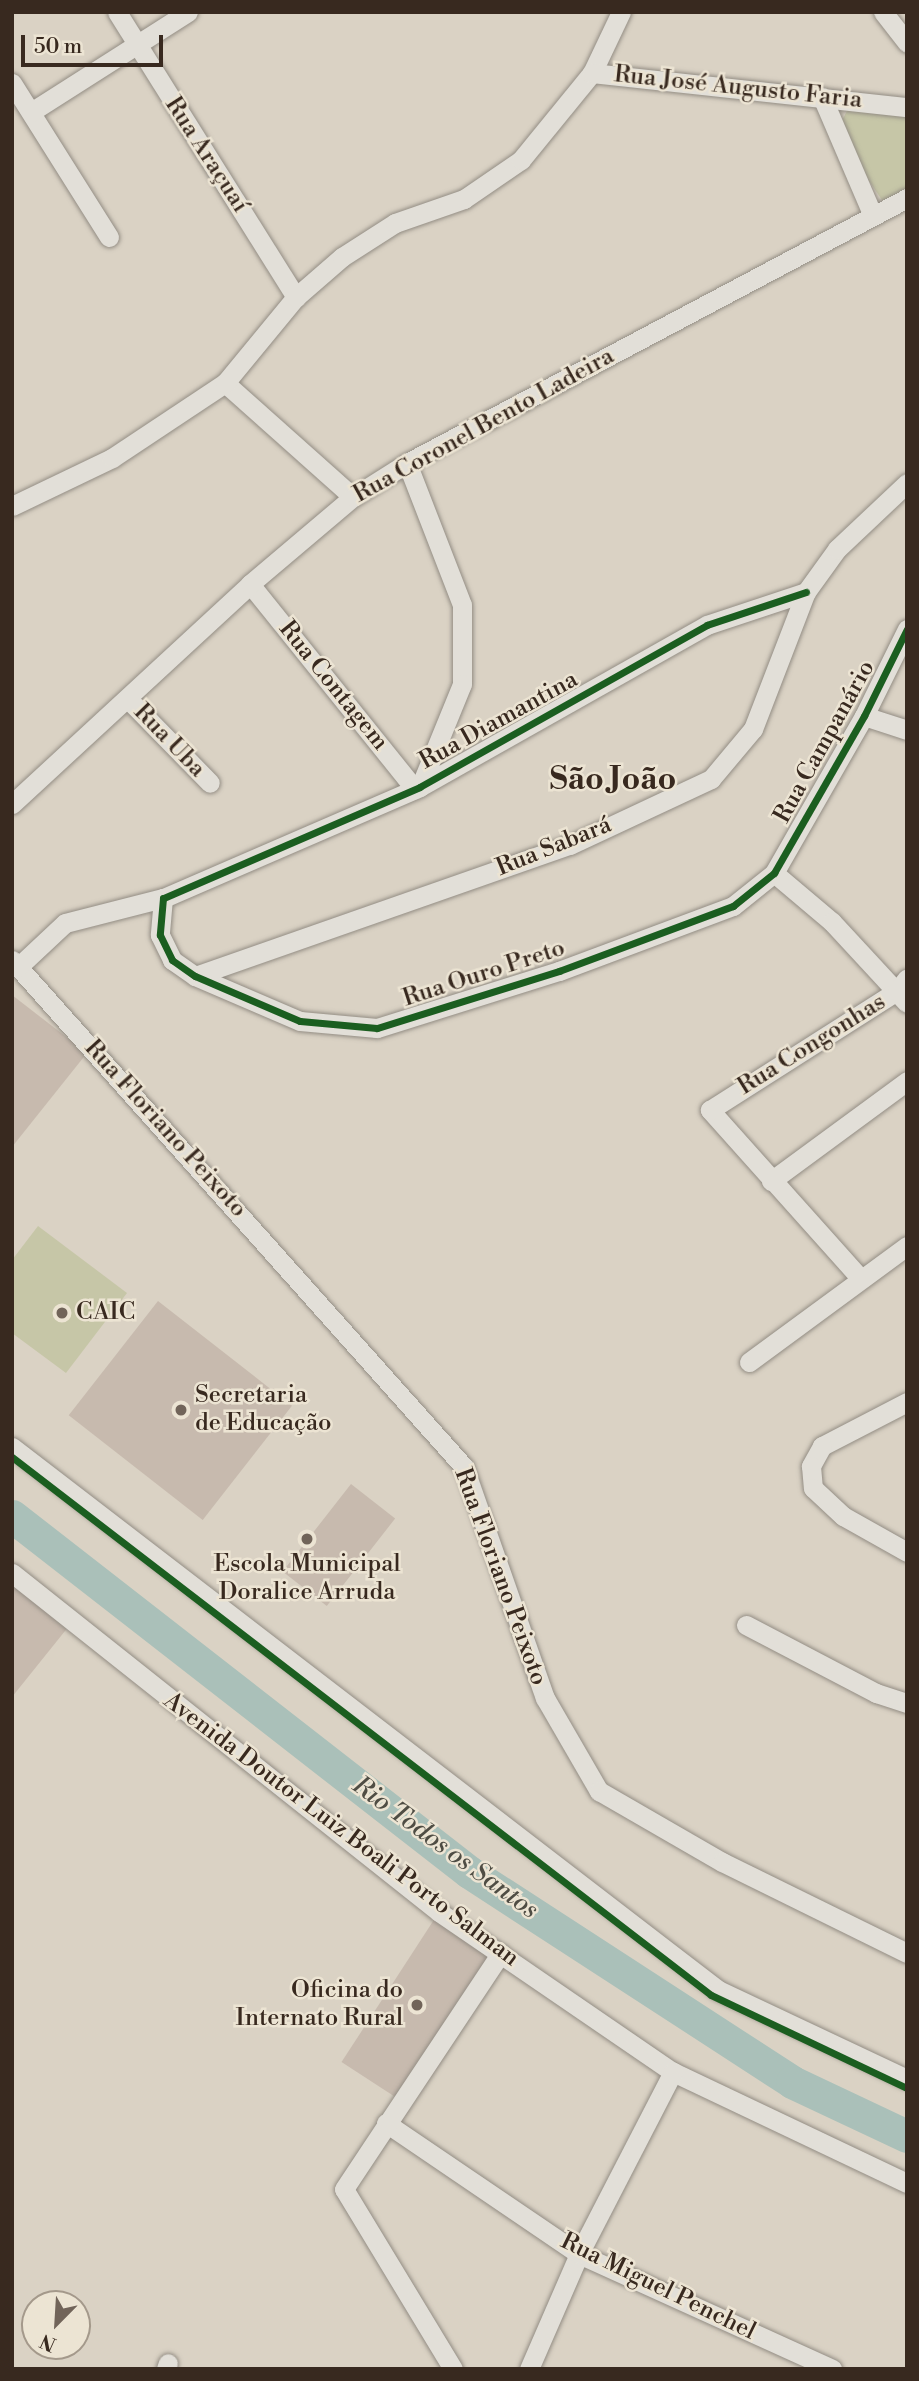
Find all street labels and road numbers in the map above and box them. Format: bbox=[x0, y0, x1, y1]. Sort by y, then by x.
street label: Rua José Augusto Faria bbox=[612, 61, 864, 115]
street label: Rua Araçuaí bbox=[158, 92, 254, 218]
street label: Rua Coronel Bento Ladeira bbox=[349, 342, 619, 510]
street label: Rua Contagem bbox=[272, 616, 394, 756]
street label: Rua Campanário bbox=[768, 656, 882, 828]
street label: Rua Diamantina bbox=[415, 666, 583, 776]
street label: Rua Uba bbox=[127, 698, 211, 784]
street label: Rua Sabará bbox=[492, 811, 616, 883]
street label: Rua Ouro Preto bbox=[399, 934, 569, 1014]
street label: Rua Congonhas bbox=[733, 988, 891, 1102]
street label: Rua Floriano Peixoto bbox=[78, 1034, 252, 1224]
street label: Rua Floriano Peixoto bbox=[447, 1465, 553, 1689]
street label: Avenida Doutor Luiz Boali Porto Salman bbox=[158, 1687, 524, 1973]
street label: Rua Miguel Penchel bbox=[556, 2227, 760, 2347]

